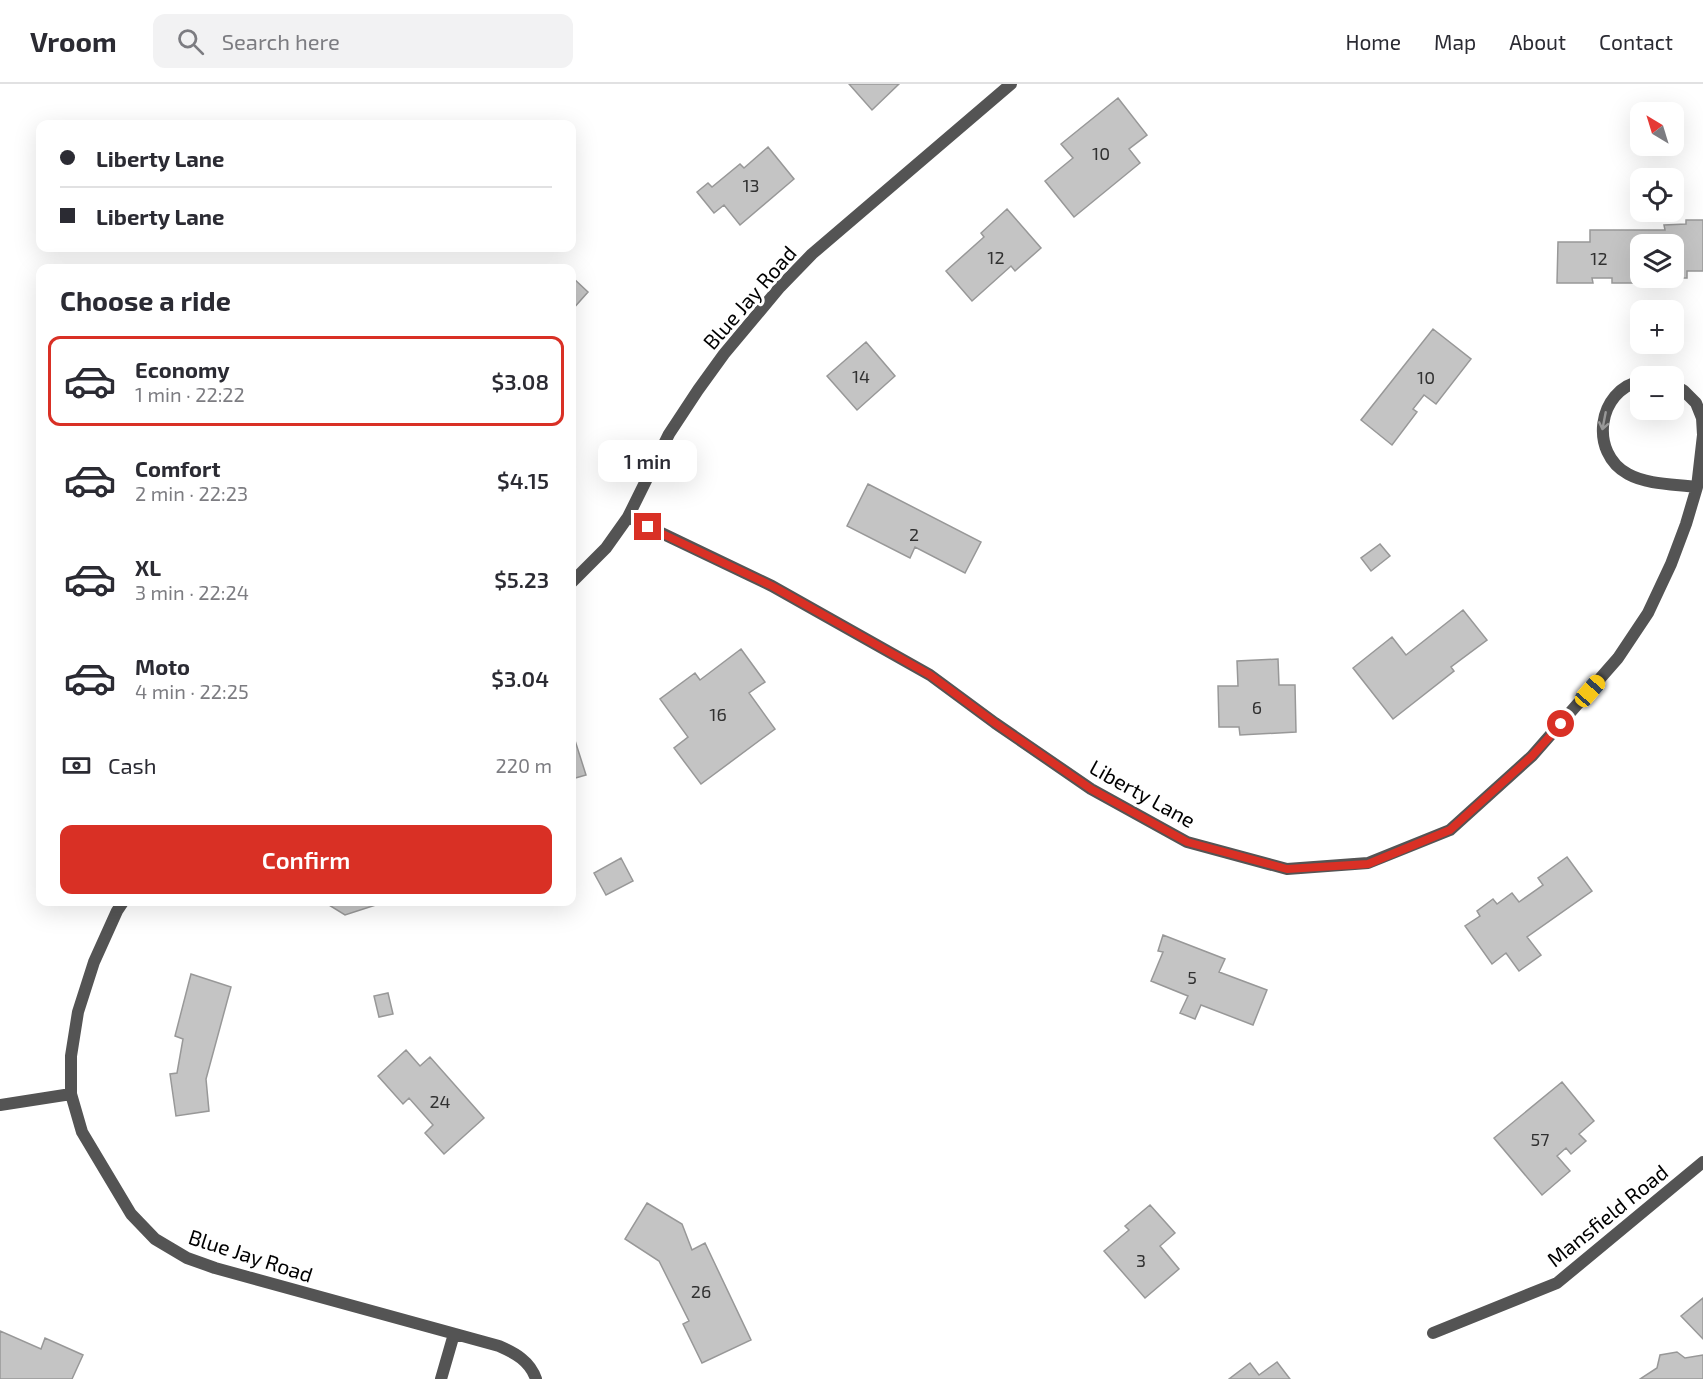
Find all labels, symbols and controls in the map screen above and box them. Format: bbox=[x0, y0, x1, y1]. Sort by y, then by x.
search box bbox=[153, 14, 573, 68]
text: Vroom bbox=[30, 24, 117, 58]
icon: search bbox=[174, 25, 207, 58]
text: Search here bbox=[222, 28, 340, 54]
text: Home bbox=[1345, 29, 1401, 54]
text: Map bbox=[1434, 29, 1476, 54]
text: About bbox=[1509, 29, 1566, 54]
text: Contact bbox=[1599, 29, 1673, 54]
north arrow bbox=[1630, 102, 1684, 156]
map controls bbox=[1630, 102, 1684, 420]
house number: 10 bbox=[1092, 142, 1110, 164]
text: Liberty Lane bbox=[96, 145, 224, 171]
button: locate bbox=[1630, 168, 1684, 222]
house number: 13 bbox=[742, 174, 760, 196]
text: Liberty Lane bbox=[96, 203, 224, 229]
button: layers bbox=[1630, 234, 1684, 288]
street label: Blue Jay Road bbox=[697, 240, 801, 354]
house number: 12 bbox=[987, 246, 1005, 268]
house number: 12 bbox=[1590, 247, 1608, 269]
text: Choose a ride bbox=[60, 284, 231, 316]
button: + bbox=[1630, 300, 1684, 354]
icon: car bbox=[63, 354, 117, 408]
text: Economy bbox=[135, 356, 230, 382]
house number: 14 bbox=[852, 365, 870, 387]
house number: 10 bbox=[1417, 366, 1435, 388]
button: − bbox=[1630, 366, 1684, 420]
text: $3.08 bbox=[492, 368, 549, 394]
text: 1 min · 22:22 bbox=[135, 382, 245, 406]
one-way arrow bbox=[1598, 411, 1609, 430]
callout: 1 min bbox=[598, 440, 698, 482]
text: 1 min bbox=[624, 449, 671, 473]
icon: car bbox=[63, 453, 117, 507]
text: Comfort bbox=[135, 455, 220, 481]
text: $4.15 bbox=[497, 467, 549, 493]
text: 2 min · 22:23 bbox=[135, 481, 248, 505]
route end bbox=[634, 513, 661, 540]
house number: 2 bbox=[909, 523, 919, 545]
icon: car bbox=[63, 552, 117, 606]
text: XL bbox=[135, 554, 161, 580]
text: $5.23 bbox=[494, 566, 549, 592]
text: 3 min · 22:24 bbox=[135, 580, 249, 604]
icon: car bbox=[63, 651, 117, 705]
text: Moto bbox=[135, 653, 190, 679]
text: $3.04 bbox=[491, 665, 549, 691]
car bbox=[1571, 672, 1609, 710]
text: 4 min · 22:25 bbox=[135, 679, 249, 703]
house number: 6 bbox=[1252, 696, 1262, 718]
house number: 16 bbox=[709, 703, 727, 725]
route start bbox=[1547, 710, 1574, 737]
icon: cash bbox=[60, 749, 93, 782]
text: Cash bbox=[108, 752, 157, 778]
text: 220 m bbox=[495, 753, 552, 777]
street label: Liberty Lane bbox=[1086, 754, 1200, 832]
button: Confirm bbox=[60, 825, 552, 894]
house number: 5 bbox=[1187, 966, 1197, 988]
house number: 24 bbox=[429, 1090, 451, 1112]
house number: 57 bbox=[1531, 1128, 1549, 1150]
street label: Mansfield Road bbox=[1542, 1159, 1672, 1271]
street label: Blue Jay Road bbox=[186, 1223, 316, 1287]
house number: 3 bbox=[1136, 1249, 1146, 1271]
house number: 26 bbox=[691, 1280, 711, 1302]

